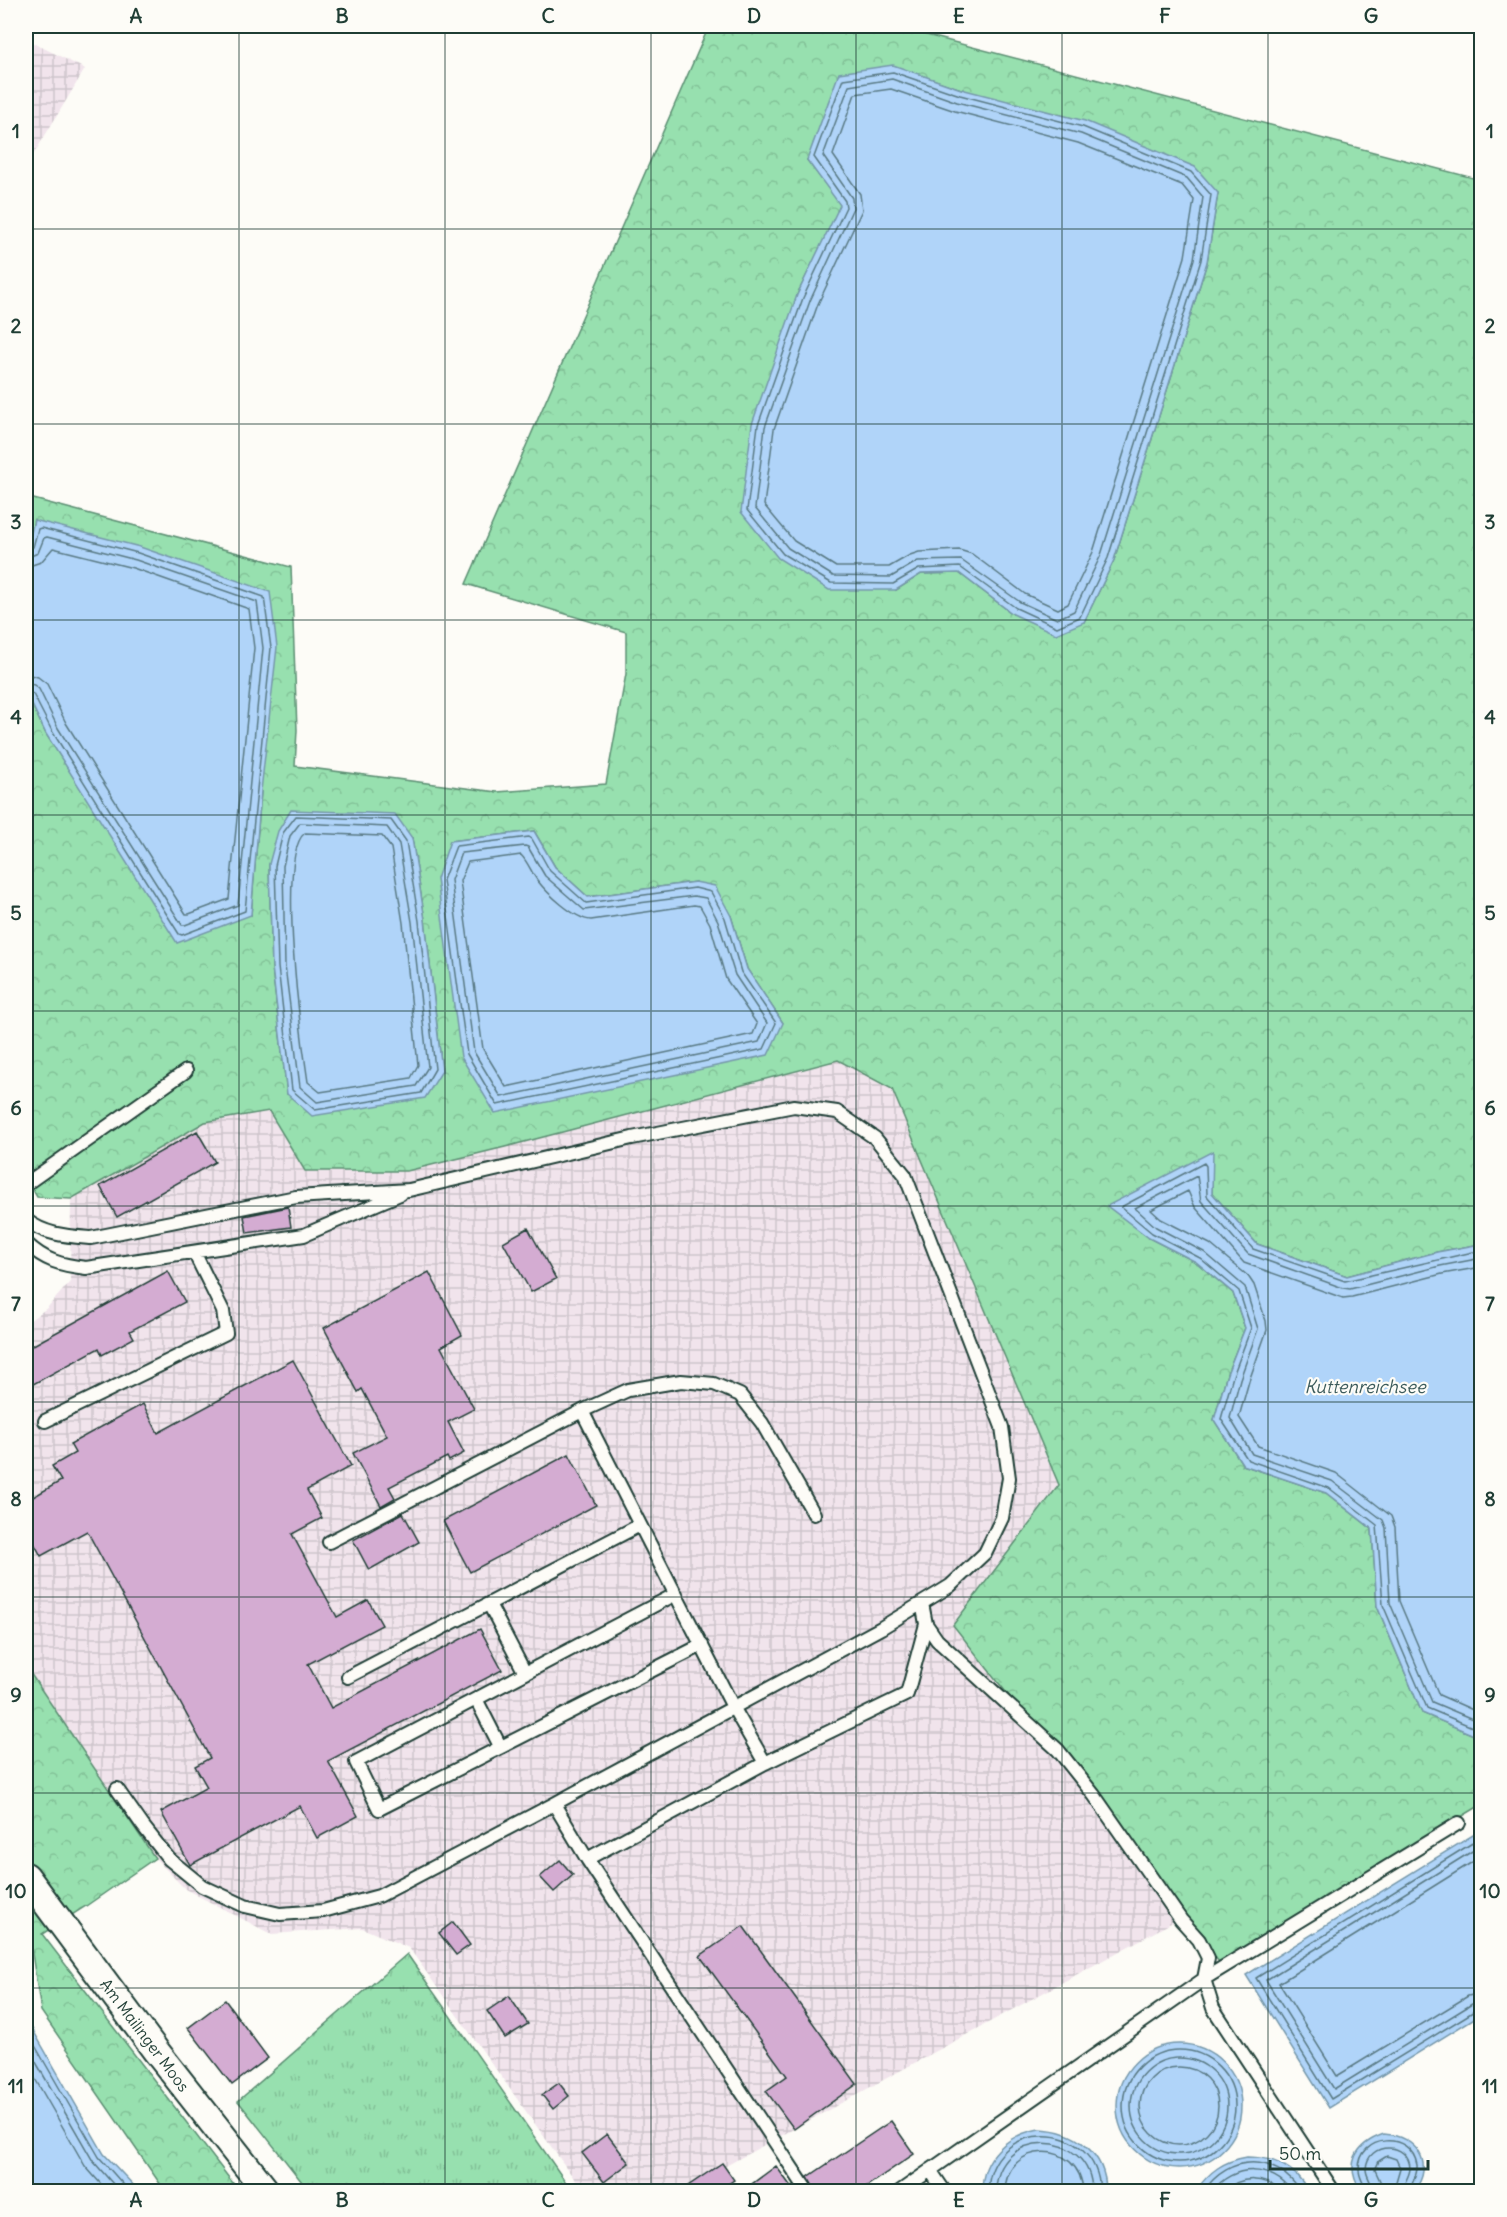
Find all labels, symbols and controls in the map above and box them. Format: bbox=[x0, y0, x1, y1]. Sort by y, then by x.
text: A bbox=[130, 3, 143, 28]
text: B bbox=[335, 3, 349, 28]
text: C bbox=[541, 3, 555, 28]
text: D bbox=[747, 3, 761, 28]
text: E bbox=[953, 3, 965, 28]
text: F bbox=[1159, 3, 1171, 28]
text: G bbox=[1364, 3, 1378, 28]
text: 1 bbox=[12, 118, 20, 143]
text: 1 bbox=[1486, 118, 1494, 143]
text: 2 bbox=[11, 313, 22, 338]
text: 2 bbox=[1485, 313, 1496, 338]
text: 3 bbox=[10, 509, 22, 534]
text: 3 bbox=[1484, 509, 1496, 534]
text: 4 bbox=[10, 704, 22, 729]
text: 4 bbox=[1484, 704, 1496, 729]
text: 5 bbox=[10, 900, 22, 925]
text: 5 bbox=[1484, 900, 1496, 925]
text: 6 bbox=[10, 1095, 22, 1120]
text: 6 bbox=[1484, 1095, 1496, 1120]
text: 7 bbox=[11, 1291, 21, 1316]
text: 7 bbox=[1485, 1291, 1495, 1316]
water label: Kuttenreichsee bbox=[1304, 1375, 1427, 1398]
text: 8 bbox=[10, 1486, 22, 1511]
text: 8 bbox=[1484, 1486, 1496, 1511]
text: 9 bbox=[10, 1682, 22, 1707]
text: 9 bbox=[1484, 1682, 1496, 1707]
text: 10 bbox=[5, 1878, 27, 1903]
text: 10 bbox=[1479, 1878, 1501, 1903]
street label: Am Mailinger Moos bbox=[96, 1975, 194, 2095]
text: 11 bbox=[8, 2073, 24, 2098]
text: 11 bbox=[1482, 2073, 1498, 2098]
scale bar bbox=[1270, 2133, 1428, 2171]
text: 50 m bbox=[1279, 2142, 1321, 2165]
text: A bbox=[130, 2187, 143, 2212]
text: B bbox=[335, 2187, 349, 2212]
text: C bbox=[541, 2187, 555, 2212]
text: D bbox=[747, 2187, 761, 2212]
text: E bbox=[953, 2187, 965, 2212]
text: F bbox=[1159, 2187, 1171, 2212]
text: G bbox=[1364, 2187, 1378, 2212]

